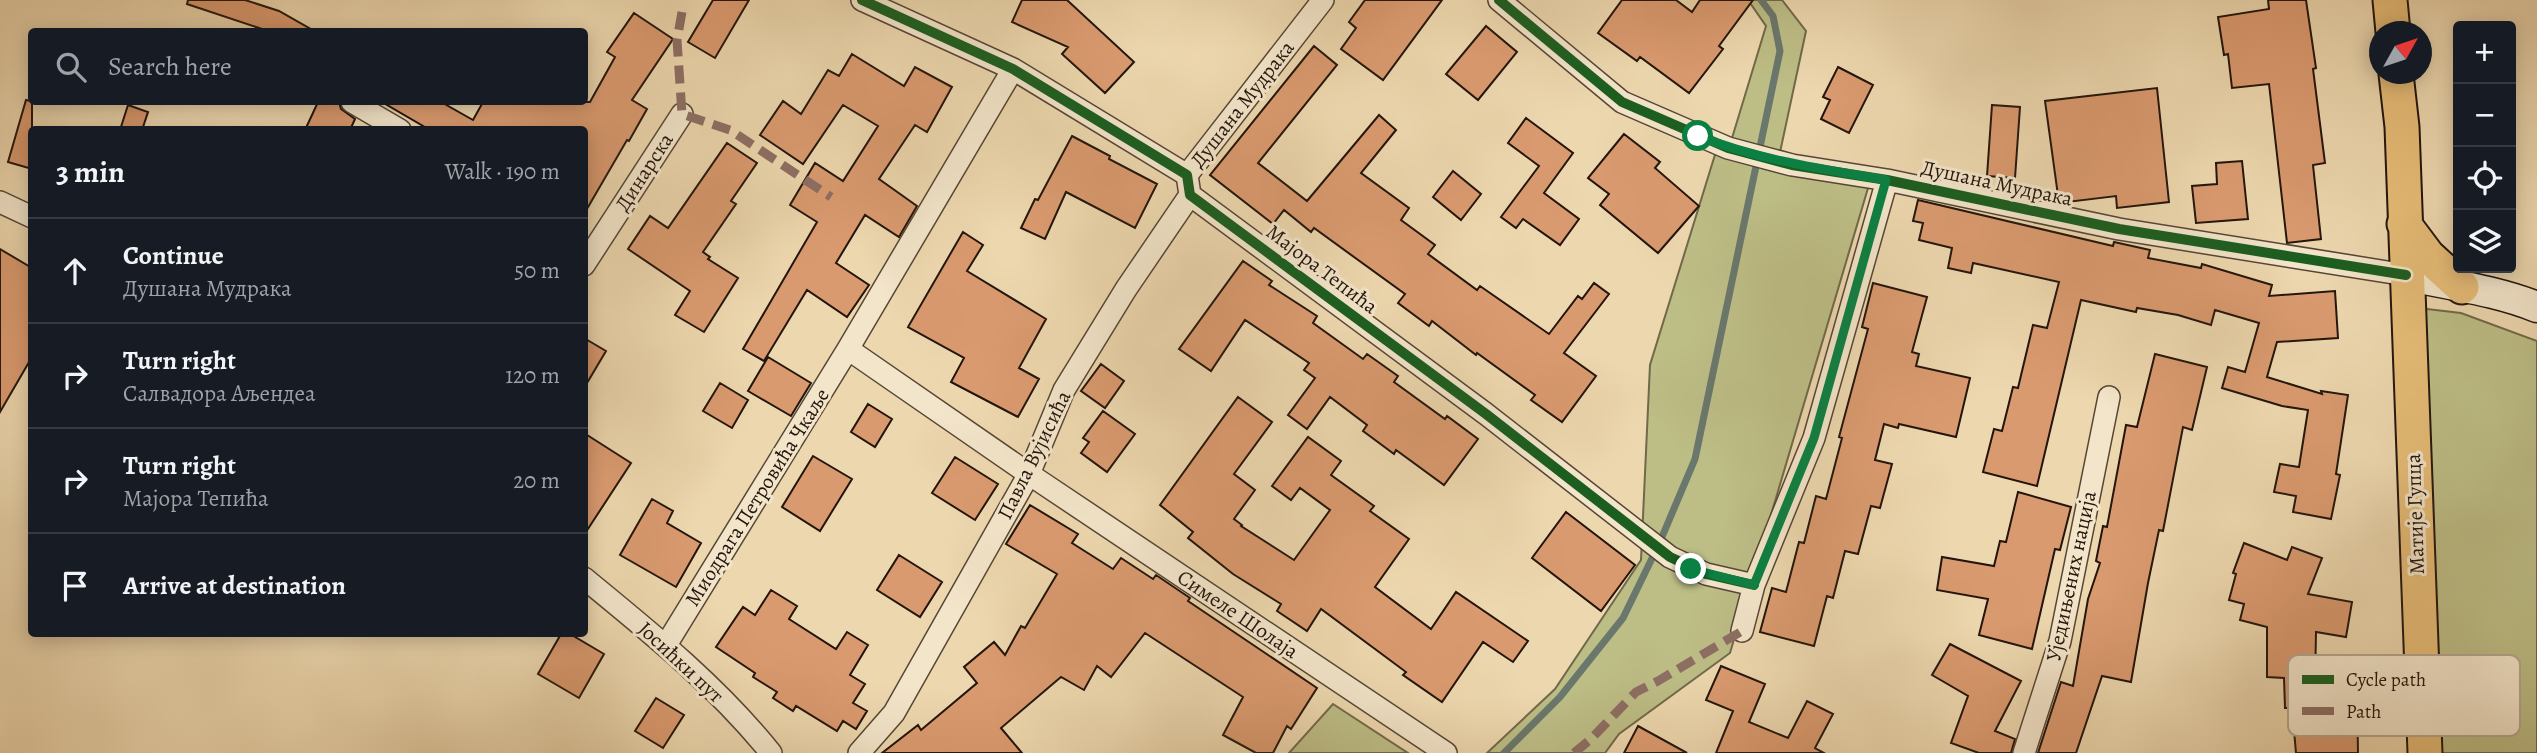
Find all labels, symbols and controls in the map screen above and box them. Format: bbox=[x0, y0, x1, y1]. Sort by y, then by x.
north arrow bbox=[2369, 21, 2432, 84]
map controls bbox=[2453, 21, 2516, 273]
button: + bbox=[2453, 21, 2516, 84]
search box bbox=[28, 28, 588, 105]
street label: Душана Мудрака bbox=[1184, 34, 1301, 173]
icon: search bbox=[52, 48, 90, 86]
text: Search here bbox=[108, 49, 232, 84]
button: − bbox=[2453, 84, 2516, 147]
route start bbox=[1682, 120, 1713, 151]
street label: Динарска bbox=[608, 127, 680, 217]
button: locate bbox=[2453, 147, 2516, 210]
text: 3 min bbox=[56, 152, 125, 192]
street label: Душана Мудрака bbox=[1919, 153, 2076, 213]
text: Walk · 190 m bbox=[445, 156, 560, 187]
button: layers bbox=[2453, 210, 2516, 273]
street label: Мајора Тепића bbox=[1260, 218, 1384, 320]
text: Continue bbox=[123, 238, 224, 273]
icon: ahead bbox=[56, 252, 94, 290]
text: 50 m bbox=[514, 255, 560, 286]
text: Душана Мудрака bbox=[123, 273, 292, 304]
text: Turn right bbox=[123, 343, 236, 378]
icon: right bbox=[56, 357, 94, 395]
text: 120 m bbox=[505, 360, 560, 391]
text: Салвадора Аљендеа bbox=[123, 378, 316, 409]
street label: Миодрага Петровића Чкаље bbox=[678, 383, 836, 611]
street label: Павла Вујисића bbox=[991, 386, 1077, 524]
text: Turn right bbox=[123, 448, 236, 483]
street label: Матије Гупца bbox=[2399, 453, 2431, 575]
icon: right bbox=[56, 462, 94, 500]
text: 20 m bbox=[513, 465, 560, 496]
text: Мајора Тепића bbox=[123, 483, 269, 514]
street label: Уједињених нација bbox=[2039, 488, 2103, 664]
route end bbox=[1675, 553, 1706, 584]
street label: Симеле Шолаја bbox=[1172, 563, 1304, 665]
icon: arrive bbox=[56, 567, 94, 605]
text: Arrive at destination bbox=[123, 568, 346, 603]
street label: Јосићки пут bbox=[632, 615, 730, 709]
legend bbox=[2288, 655, 2520, 736]
text: Cycle path bbox=[2346, 667, 2426, 693]
text: Path bbox=[2346, 699, 2381, 725]

